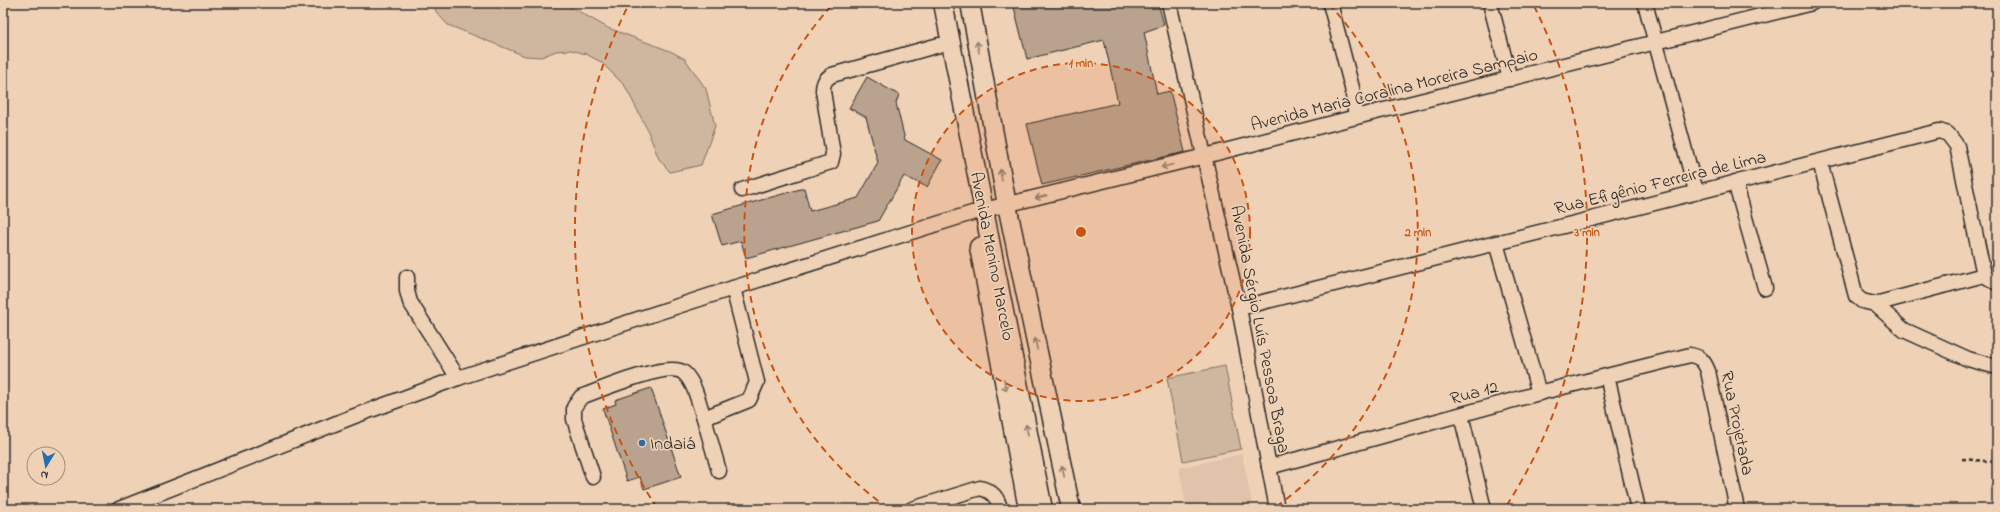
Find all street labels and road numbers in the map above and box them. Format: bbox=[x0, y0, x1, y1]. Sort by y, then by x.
street label: Avenida Maria Coralina Moreira Sampaio bbox=[1248, 43, 1541, 139]
street label: Rua Efigênio Ferreira de Lima bbox=[1552, 145, 1769, 224]
street label: Avenida Menino Marcelo bbox=[962, 170, 1020, 343]
street label: Avenida Sérgio Luís Pessoa Braga bbox=[1221, 203, 1296, 456]
street label: Rua Projetada bbox=[1712, 369, 1760, 478]
street label: Rua 12 bbox=[1447, 375, 1502, 413]

